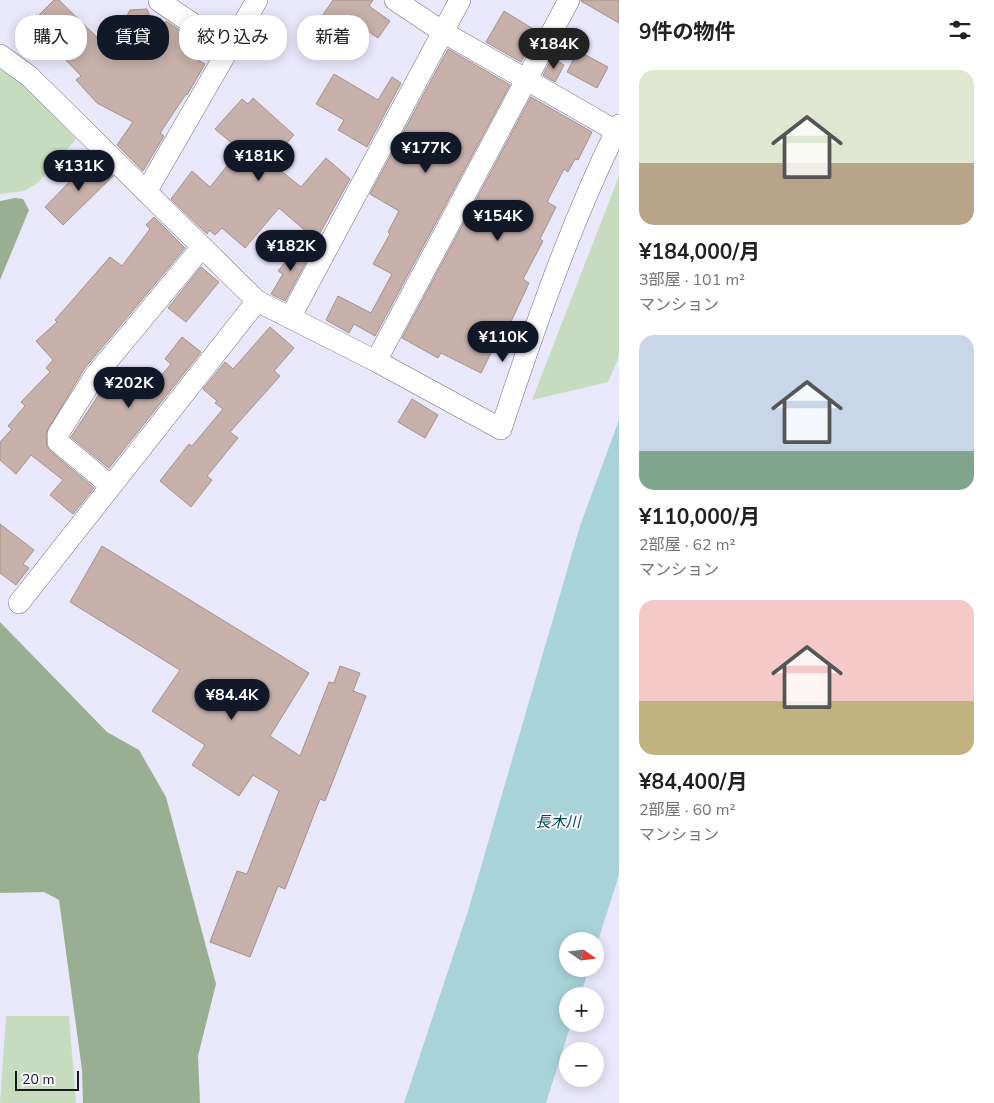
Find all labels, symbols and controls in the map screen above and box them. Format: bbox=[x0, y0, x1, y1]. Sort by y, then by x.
chip: 購入 bbox=[15, 15, 87, 60]
chip: 賃貸 bbox=[97, 15, 169, 60]
chip: 絞り込み bbox=[179, 15, 287, 60]
chip: 新着 bbox=[297, 15, 369, 60]
icon: filters bbox=[946, 16, 974, 44]
text: 9件の物件 bbox=[639, 18, 736, 46]
pin: ¥184K bbox=[519, 28, 589, 70]
text: ¥184K bbox=[529, 33, 579, 55]
icon: home bbox=[762, 102, 852, 192]
pin: ¥177K bbox=[391, 132, 461, 174]
text: ¥177K bbox=[401, 137, 451, 159]
pin: ¥181K bbox=[224, 140, 294, 182]
text: ¥181K bbox=[234, 145, 284, 167]
pin: ¥131K bbox=[44, 150, 114, 192]
text: ¥131K bbox=[54, 155, 104, 177]
pin: ¥154K bbox=[463, 200, 533, 242]
text: ¥154K bbox=[473, 205, 523, 227]
pin: ¥182K bbox=[256, 230, 326, 272]
text: ¥182K bbox=[266, 235, 316, 257]
text: ¥184,000/月 bbox=[639, 238, 760, 266]
text: 3部屋 · 101 m² bbox=[639, 269, 745, 291]
text: マンション bbox=[639, 294, 719, 316]
pin: ¥110K bbox=[468, 320, 538, 363]
text: ¥110K bbox=[478, 326, 528, 348]
pin: ¥202K bbox=[94, 366, 164, 409]
icon: home bbox=[762, 367, 852, 457]
text: ¥202K bbox=[104, 372, 154, 394]
text: ¥110,000/月 bbox=[639, 503, 760, 531]
text: 2部屋 · 62 m² bbox=[639, 534, 736, 556]
text: マンション bbox=[639, 559, 719, 581]
icon: home bbox=[762, 632, 852, 722]
pin: ¥84.4K bbox=[191, 678, 273, 721]
text: ¥84.4K bbox=[206, 684, 259, 706]
text: ¥84,400/月 bbox=[639, 768, 747, 796]
text: 2部屋 · 60 m² bbox=[639, 799, 736, 821]
water label: 長木川 bbox=[535, 812, 582, 832]
text: マンション bbox=[639, 824, 719, 846]
north arrow bbox=[559, 932, 604, 978]
map controls bbox=[559, 932, 604, 1087]
button: + bbox=[559, 987, 604, 1032]
button: − bbox=[559, 1042, 604, 1087]
scale bar bbox=[15, 1068, 79, 1091]
text: 20 m bbox=[22, 1070, 54, 1089]

